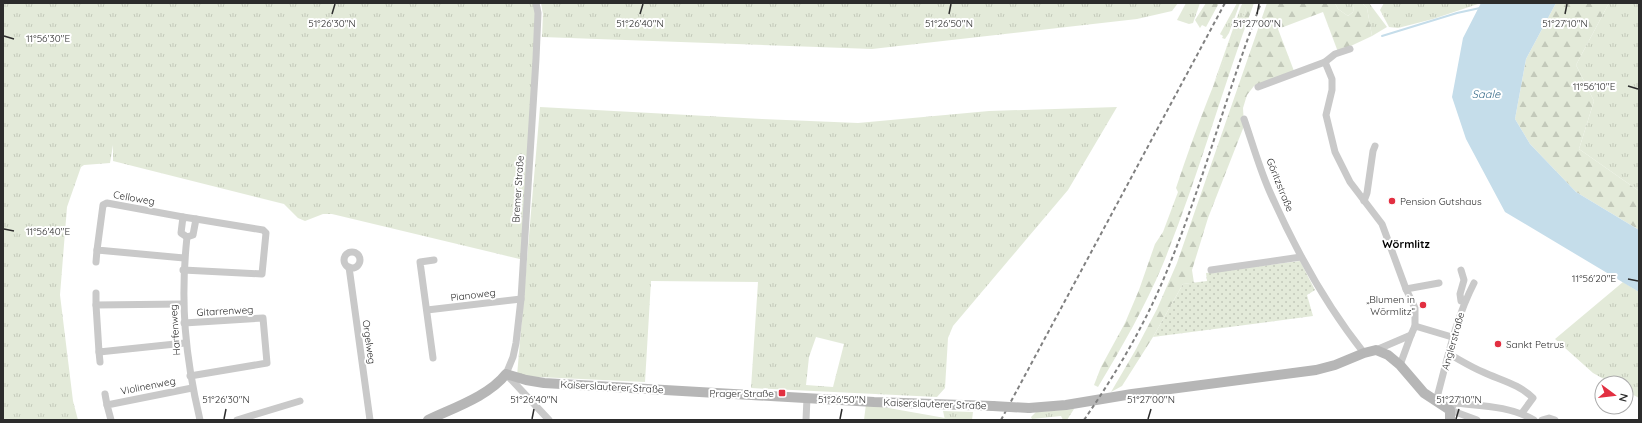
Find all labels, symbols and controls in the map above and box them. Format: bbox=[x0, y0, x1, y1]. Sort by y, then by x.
text: 51°26'30"N bbox=[308, 17, 356, 30]
text: 51°26'40"N bbox=[616, 17, 664, 30]
text: 51°26'50"N bbox=[925, 17, 973, 30]
text: 51°27'00"N bbox=[1233, 17, 1281, 30]
text: 51°27'10"N bbox=[1542, 17, 1588, 30]
text: 11°56'30"E bbox=[26, 32, 70, 45]
text: 11°56'10"E bbox=[1573, 80, 1616, 93]
water label: Saale bbox=[1472, 87, 1501, 101]
street label: Bremer Straße bbox=[509, 154, 527, 223]
street label: Göritzstraße bbox=[1263, 156, 1297, 214]
street label: Celloweg bbox=[112, 188, 156, 208]
place label: Pension Gutshaus bbox=[1400, 195, 1482, 208]
marker: Pension Gutshaus bbox=[1387, 196, 1397, 206]
text: 11°56'40"E bbox=[26, 225, 70, 238]
district label: Wörmlitz bbox=[1382, 237, 1430, 251]
text: 11°56'20"E bbox=[1572, 272, 1617, 285]
street label: Pianoweg bbox=[450, 286, 496, 304]
place label: „Blumen in Wörmlitz“ bbox=[1366, 293, 1416, 318]
marker: „Blumen in Wörmlitz“ bbox=[1418, 300, 1428, 310]
street label: Gitarrenweg bbox=[196, 303, 254, 319]
street label: Harfenweg bbox=[167, 304, 183, 356]
street label: Anglerstraße bbox=[1439, 310, 1468, 372]
street label: Orgelweg bbox=[359, 319, 379, 365]
place label: Sankt Petrus bbox=[1506, 338, 1564, 351]
marker: Sankt Petrus bbox=[1493, 339, 1503, 349]
street label: Violinenweg bbox=[119, 374, 177, 398]
north arrow bbox=[1594, 375, 1634, 415]
street label: Kaiserslauterer Straße bbox=[560, 378, 664, 396]
place label: Prager Straße bbox=[709, 387, 774, 400]
marker: Prager Straße bbox=[777, 388, 787, 398]
text: N bbox=[1616, 392, 1631, 403]
text: 51°26'30"N bbox=[202, 393, 250, 406]
text: 51°26'40"N bbox=[510, 393, 558, 406]
text: 51°26'50"N bbox=[818, 393, 866, 406]
text: 51°27'00"N bbox=[1127, 393, 1175, 406]
text: 51°27'10"N bbox=[1436, 393, 1482, 406]
street label: Kaiserslauterer Straße bbox=[883, 396, 987, 412]

